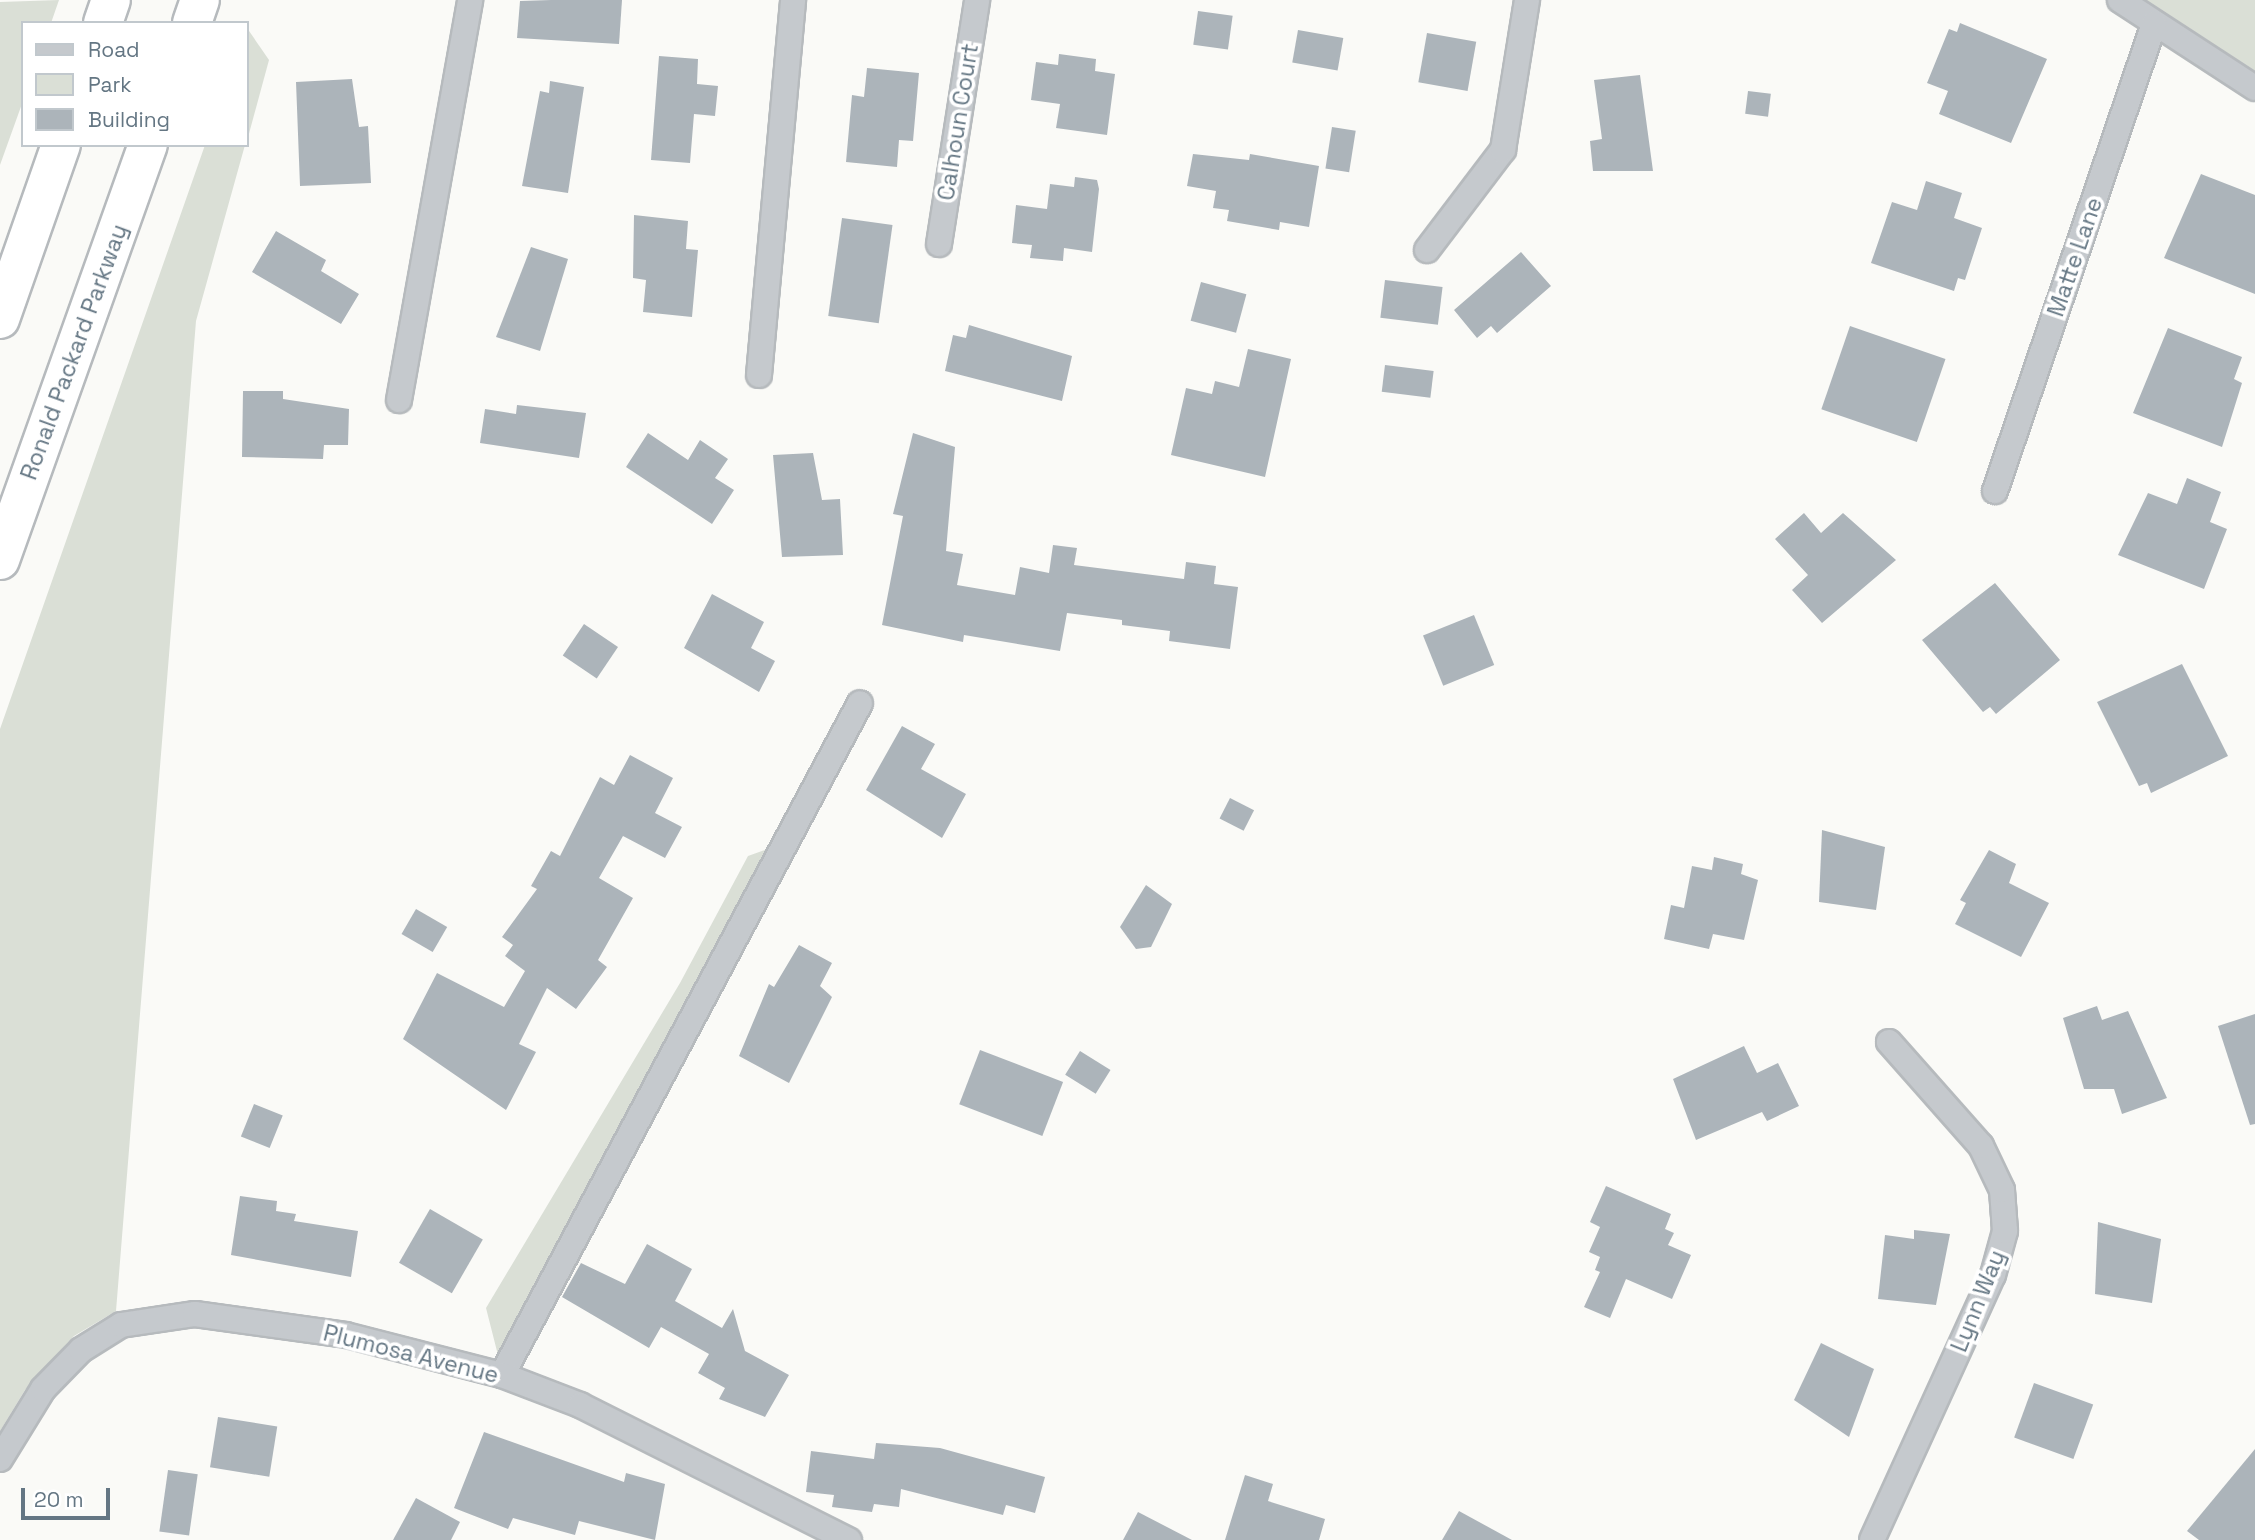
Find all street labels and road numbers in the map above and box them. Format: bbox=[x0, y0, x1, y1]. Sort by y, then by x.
street label: Calhoun Court bbox=[932, 42, 984, 202]
street label: Matte Lane bbox=[2042, 194, 2108, 320]
street label: Ronald Packard Parkway bbox=[15, 220, 133, 484]
street label: Lynn Way bbox=[1945, 1246, 2011, 1356]
street label: Plumosa Avenue bbox=[320, 1319, 502, 1389]

